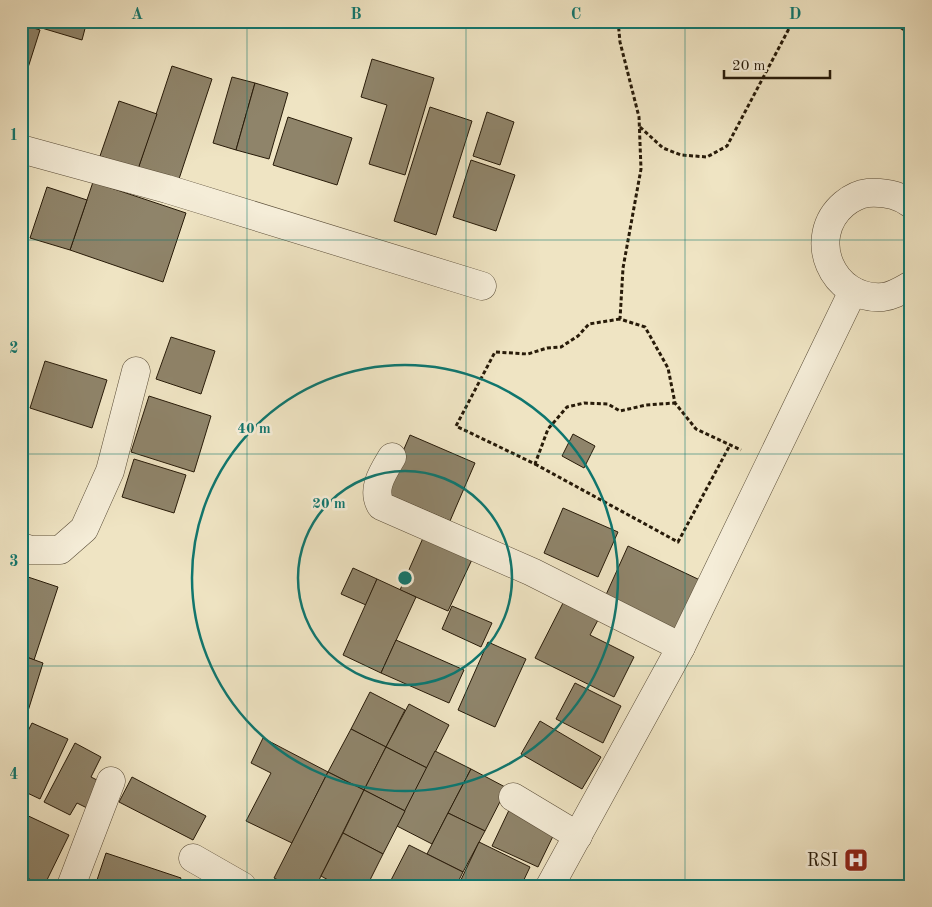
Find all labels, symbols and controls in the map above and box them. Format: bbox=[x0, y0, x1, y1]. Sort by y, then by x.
text: A bbox=[131, 7, 143, 23]
text: B bbox=[350, 7, 362, 23]
text: C bbox=[571, 7, 581, 23]
text: D bbox=[789, 7, 801, 23]
scale bar bbox=[724, 48, 831, 80]
text: 20 m bbox=[732, 59, 766, 74]
text: 1 bbox=[9, 128, 19, 144]
text: 2 bbox=[9, 341, 19, 357]
text: 40 m bbox=[237, 422, 271, 437]
text: 20 m bbox=[312, 497, 346, 512]
text: 3 bbox=[9, 554, 19, 570]
centre of rings bbox=[396, 569, 414, 587]
text: 4 bbox=[9, 767, 19, 783]
hospital icon: RSI bbox=[843, 847, 869, 873]
place label: RSI bbox=[807, 852, 838, 870]

